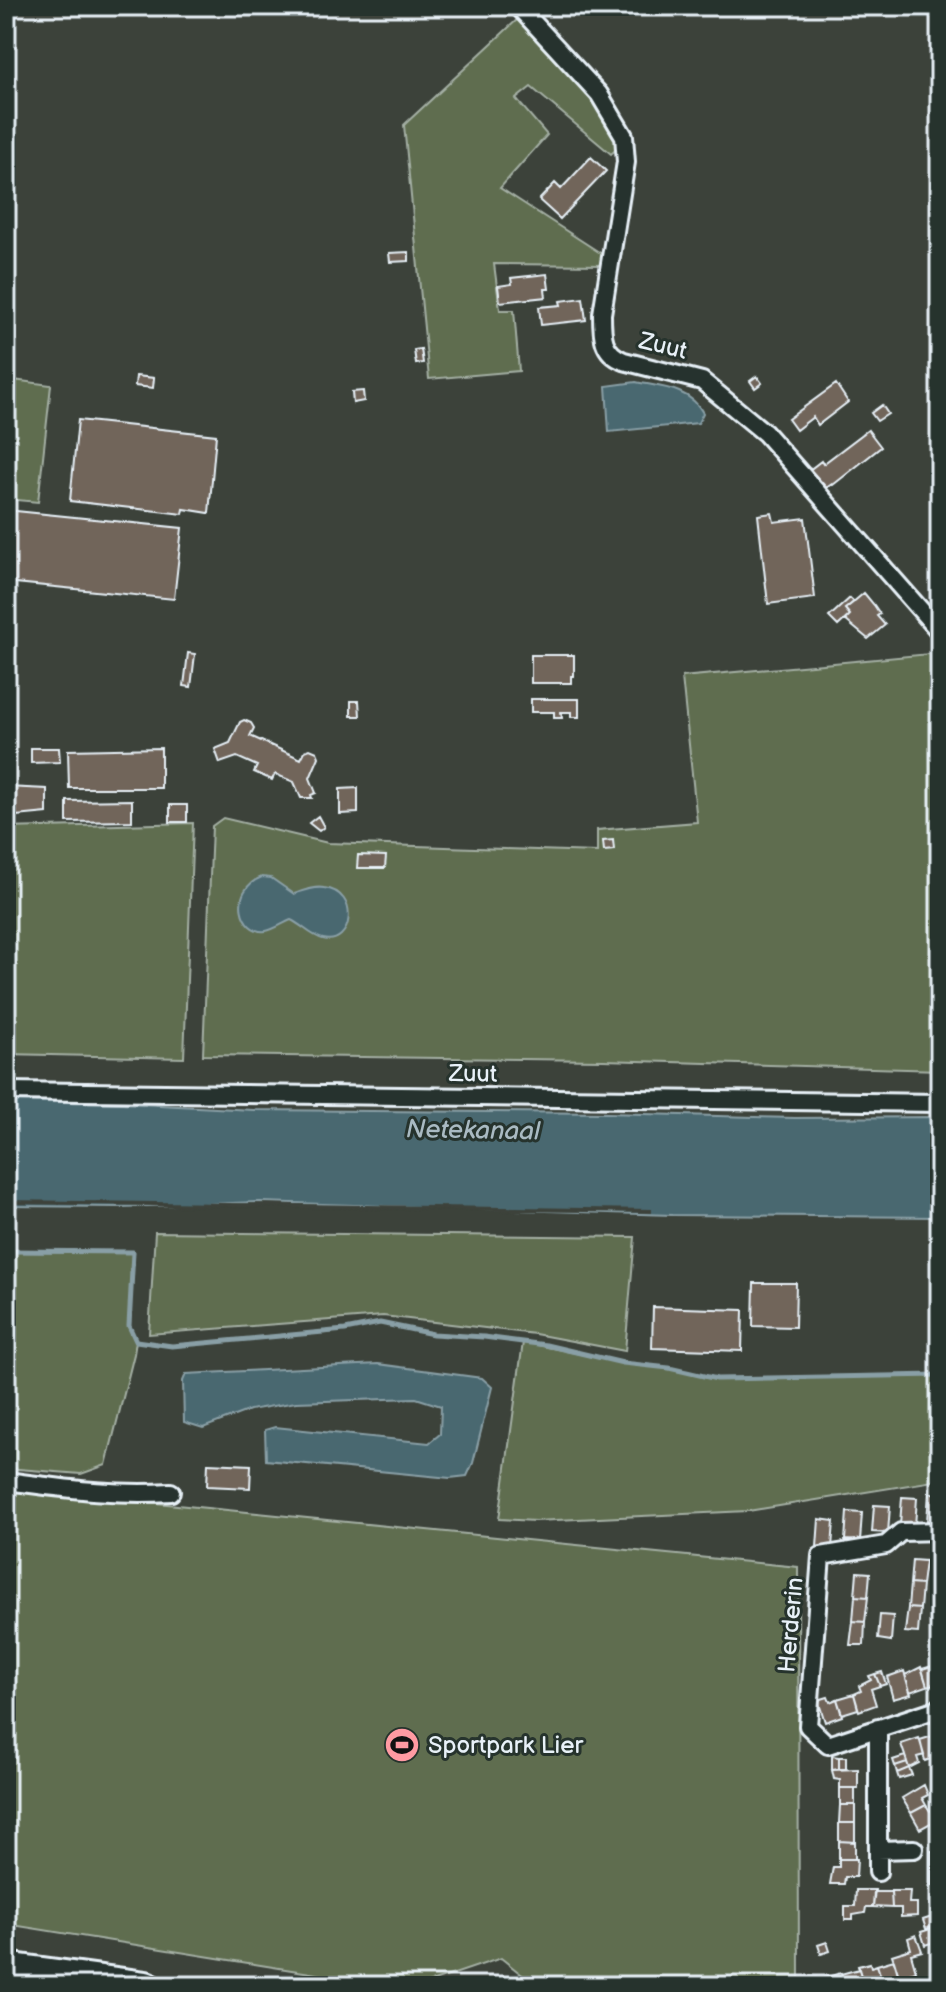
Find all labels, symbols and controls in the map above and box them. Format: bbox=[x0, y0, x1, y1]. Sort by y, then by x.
street label: Zuut bbox=[635, 326, 691, 366]
street label: Zuut bbox=[448, 1059, 498, 1089]
water label: Netekanaal bbox=[406, 1114, 541, 1148]
street label: Herderin bbox=[772, 1576, 810, 1674]
sports icon: Sportpark Lier bbox=[383, 1726, 421, 1764]
place label: Sportpark Lier bbox=[428, 1731, 583, 1760]

